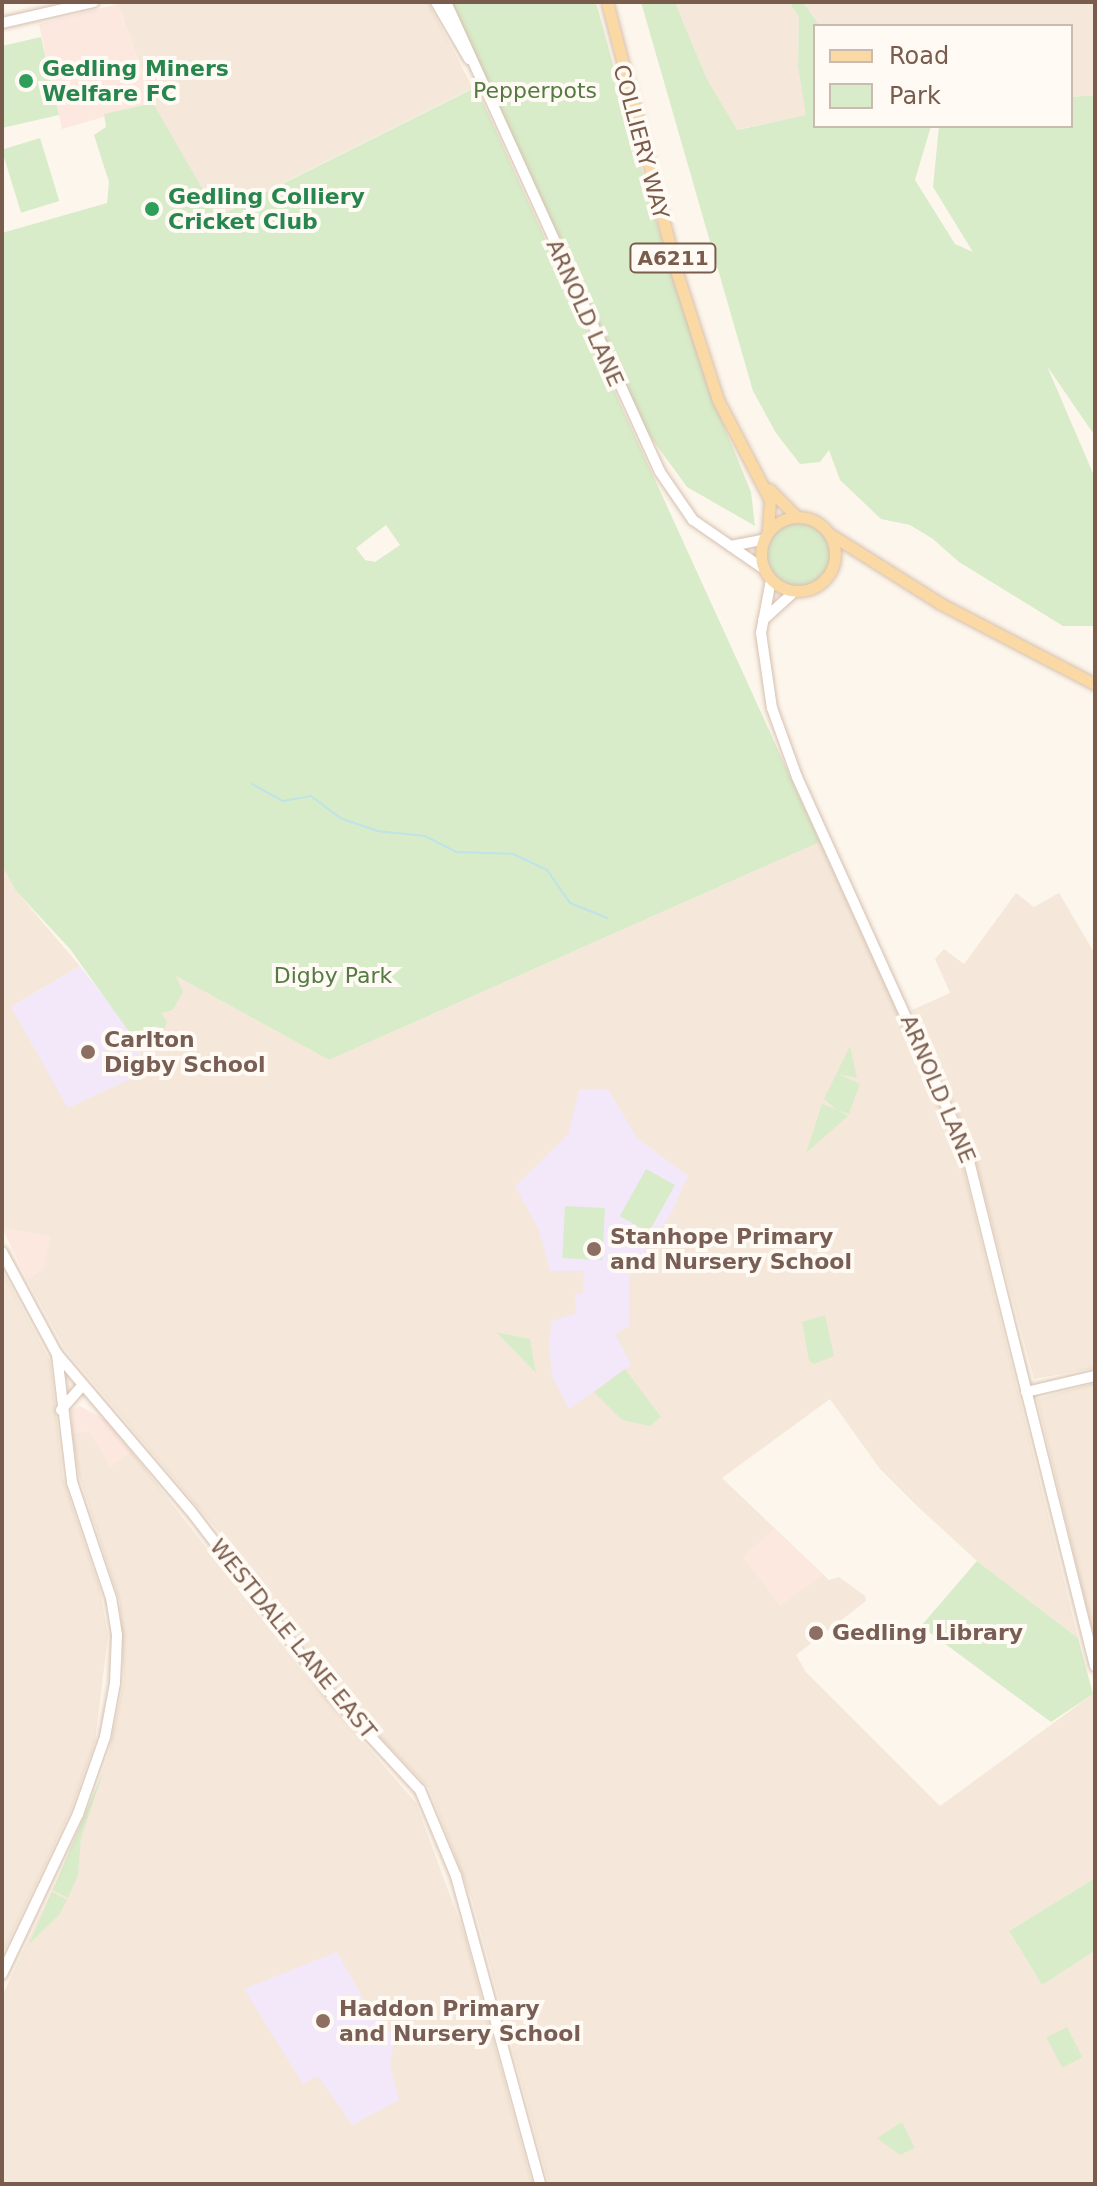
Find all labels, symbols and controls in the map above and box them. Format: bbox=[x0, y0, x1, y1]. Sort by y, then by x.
legend bbox=[813, 24, 1073, 128]
text: Road bbox=[889, 42, 949, 70]
place label: Gedling Miners Welfare FC bbox=[42, 55, 229, 106]
street label: COLLIERY WAY bbox=[608, 62, 674, 222]
marker: Gedling Miners Welfare FC bbox=[17, 72, 35, 90]
park label: Pepperpots bbox=[473, 78, 597, 104]
text: Park bbox=[889, 82, 941, 110]
place label: Gedling Colliery Cricket Club bbox=[168, 183, 365, 234]
marker: Gedling Colliery Cricket Club bbox=[143, 200, 161, 218]
street label: ARNOLD LANE bbox=[541, 235, 629, 391]
road number: A6211 bbox=[629, 242, 717, 274]
park label: Digby Park bbox=[274, 963, 392, 989]
street label: ARNOLD LANE bbox=[895, 1011, 981, 1167]
place label: Carlton Digby School bbox=[104, 1026, 266, 1078]
marker: Carlton Digby School bbox=[79, 1043, 97, 1061]
place label: Stanhope Primary and Nursery School bbox=[610, 1223, 852, 1274]
marker: Stanhope Primary and Nursery School bbox=[585, 1240, 603, 1258]
street label: WESTDALE LANE EAST bbox=[204, 1534, 382, 1744]
place label: Gedling Library bbox=[832, 1620, 1023, 1646]
marker: Gedling Library bbox=[807, 1624, 825, 1642]
place label: Haddon Primary and Nursery School bbox=[339, 1995, 581, 2046]
marker: Haddon Primary and Nursery School bbox=[314, 2012, 332, 2030]

